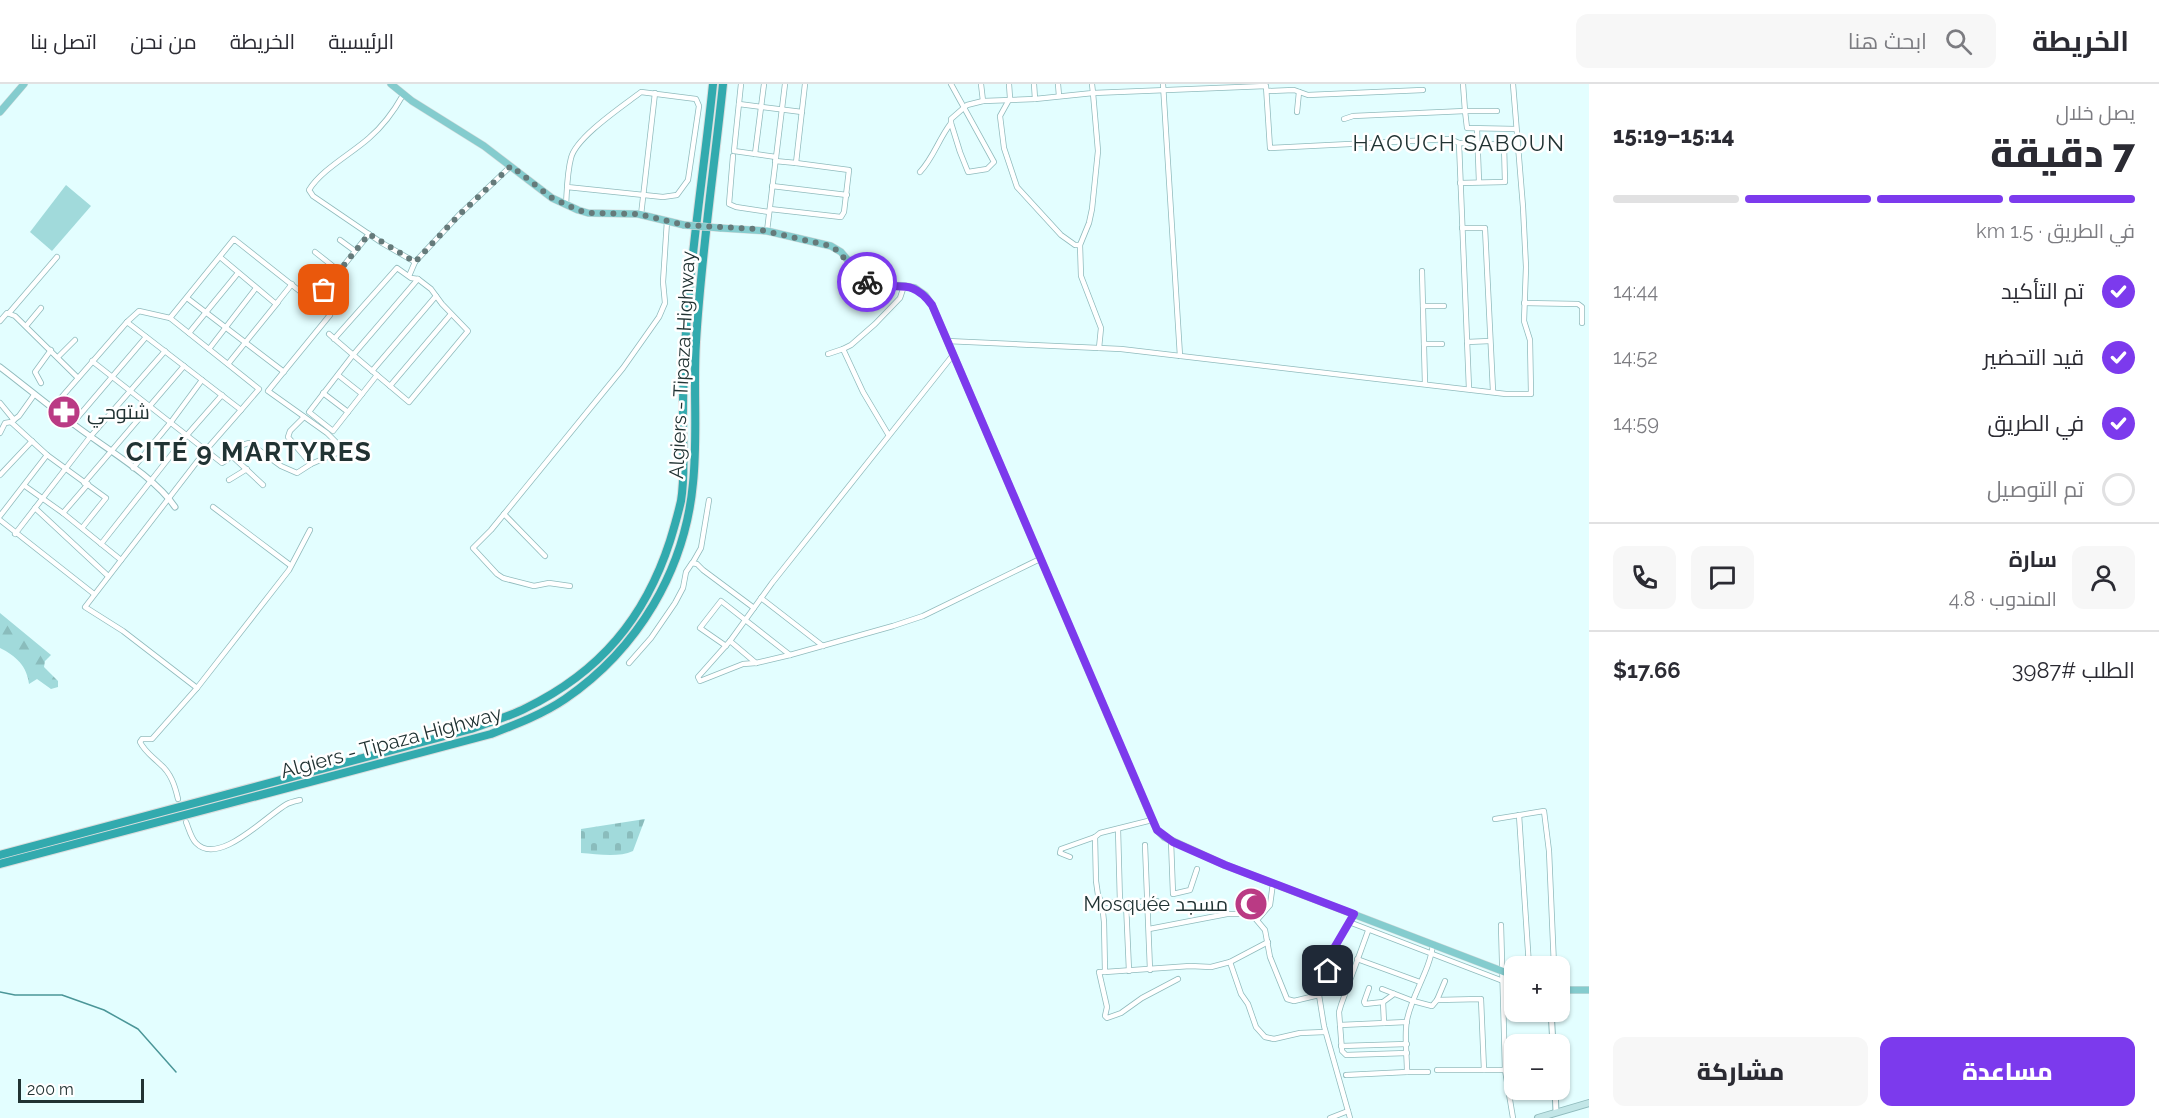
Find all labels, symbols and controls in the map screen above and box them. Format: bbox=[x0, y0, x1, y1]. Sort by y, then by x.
search box bbox=[1576, 14, 1996, 68]
icon: search bbox=[1942, 25, 1975, 58]
text: الخريطة bbox=[2032, 25, 2129, 58]
text: ابحث هنا bbox=[1848, 28, 1927, 54]
text: اتصل بنا bbox=[30, 29, 97, 54]
text: من نحن bbox=[130, 29, 197, 54]
text: الخريطة bbox=[230, 29, 295, 54]
text: الرئيسية bbox=[328, 29, 394, 54]
text: يصل خلال bbox=[2056, 101, 2135, 125]
text: 15:14–15:19 bbox=[1613, 122, 1734, 148]
district label: HAOUCH SABOUN bbox=[1353, 130, 1565, 156]
text: 7 دقيقة bbox=[1990, 130, 2135, 176]
text: في الطريق · 1.5 km bbox=[1976, 219, 2135, 243]
street label: Algiers - Tipaza Highway bbox=[664, 250, 700, 480]
courier bbox=[837, 252, 897, 312]
pin bbox=[298, 264, 349, 315]
icon: bike bbox=[851, 266, 884, 299]
icon: bag bbox=[307, 273, 340, 306]
icon: check bbox=[2102, 275, 2135, 308]
text: تم التأكيد bbox=[2001, 278, 2084, 304]
text: 14:44 bbox=[1613, 279, 1658, 303]
icon: check bbox=[2102, 341, 2135, 374]
text: قيد التحضير bbox=[1983, 344, 2084, 370]
text: 14:52 bbox=[1613, 345, 1658, 369]
pharmacy icon: شتوحي bbox=[46, 394, 82, 430]
place label: شتوحي bbox=[87, 400, 150, 428]
icon: check bbox=[2102, 407, 2135, 440]
text: في الطريق bbox=[1988, 410, 2084, 436]
text: 14:59 bbox=[1613, 411, 1659, 435]
district label: CITÉ 9 MARTYRES bbox=[126, 437, 372, 467]
text: تم التوصيل bbox=[1987, 476, 2084, 502]
button: phone bbox=[1613, 546, 1676, 609]
button: chat bbox=[1691, 546, 1754, 609]
text: سارة bbox=[2009, 546, 2057, 572]
button: person bbox=[2072, 546, 2135, 609]
text: المندوب · 4.8 bbox=[1949, 587, 2057, 611]
text: $17.66 bbox=[1613, 657, 1681, 683]
text: الطلب #3987 bbox=[2012, 657, 2135, 683]
street label: Algiers - Tipaza Highway bbox=[278, 701, 504, 783]
mosque icon: Mosquée مسجد bbox=[1233, 886, 1269, 922]
place label: Mosquée مسجد bbox=[1083, 892, 1228, 916]
pin bbox=[1302, 945, 1353, 996]
icon: home bbox=[1311, 954, 1344, 987]
map controls bbox=[1504, 956, 1570, 1100]
button: + bbox=[1504, 956, 1570, 1022]
button: − bbox=[1504, 1034, 1570, 1100]
button: مشاركة bbox=[1613, 1037, 1868, 1106]
button: مساعدة bbox=[1880, 1037, 2135, 1106]
scale bar bbox=[18, 1076, 144, 1104]
text: 200 m bbox=[27, 1080, 74, 1099]

